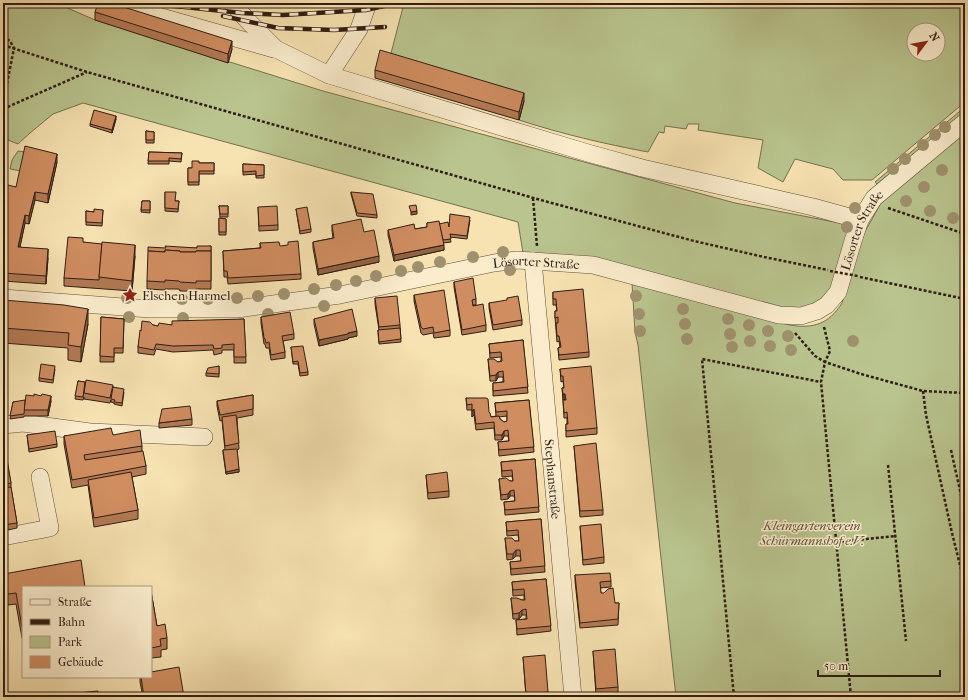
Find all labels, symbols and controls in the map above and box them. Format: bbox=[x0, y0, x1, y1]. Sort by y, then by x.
north arrow bbox=[906, 22, 946, 62]
text: N bbox=[926, 30, 942, 44]
street label: Lösorter Straße bbox=[837, 186, 886, 272]
street label: Lösorter Straße bbox=[492, 252, 581, 272]
place icon: Elschen Harmel bbox=[121, 286, 139, 304]
place label: Elschen Harmel bbox=[142, 288, 231, 303]
street label: Stephanstraße bbox=[542, 438, 564, 520]
park label: Kleingartenverein Schürmannshof e.V. bbox=[759, 518, 866, 548]
legend bbox=[22, 586, 152, 678]
text: Straße bbox=[58, 595, 92, 609]
text: Bahn bbox=[58, 615, 85, 629]
text: Park bbox=[58, 635, 83, 649]
scale bar bbox=[818, 652, 940, 678]
text: Gebäude bbox=[58, 655, 103, 669]
text: 50 m bbox=[824, 659, 848, 673]

